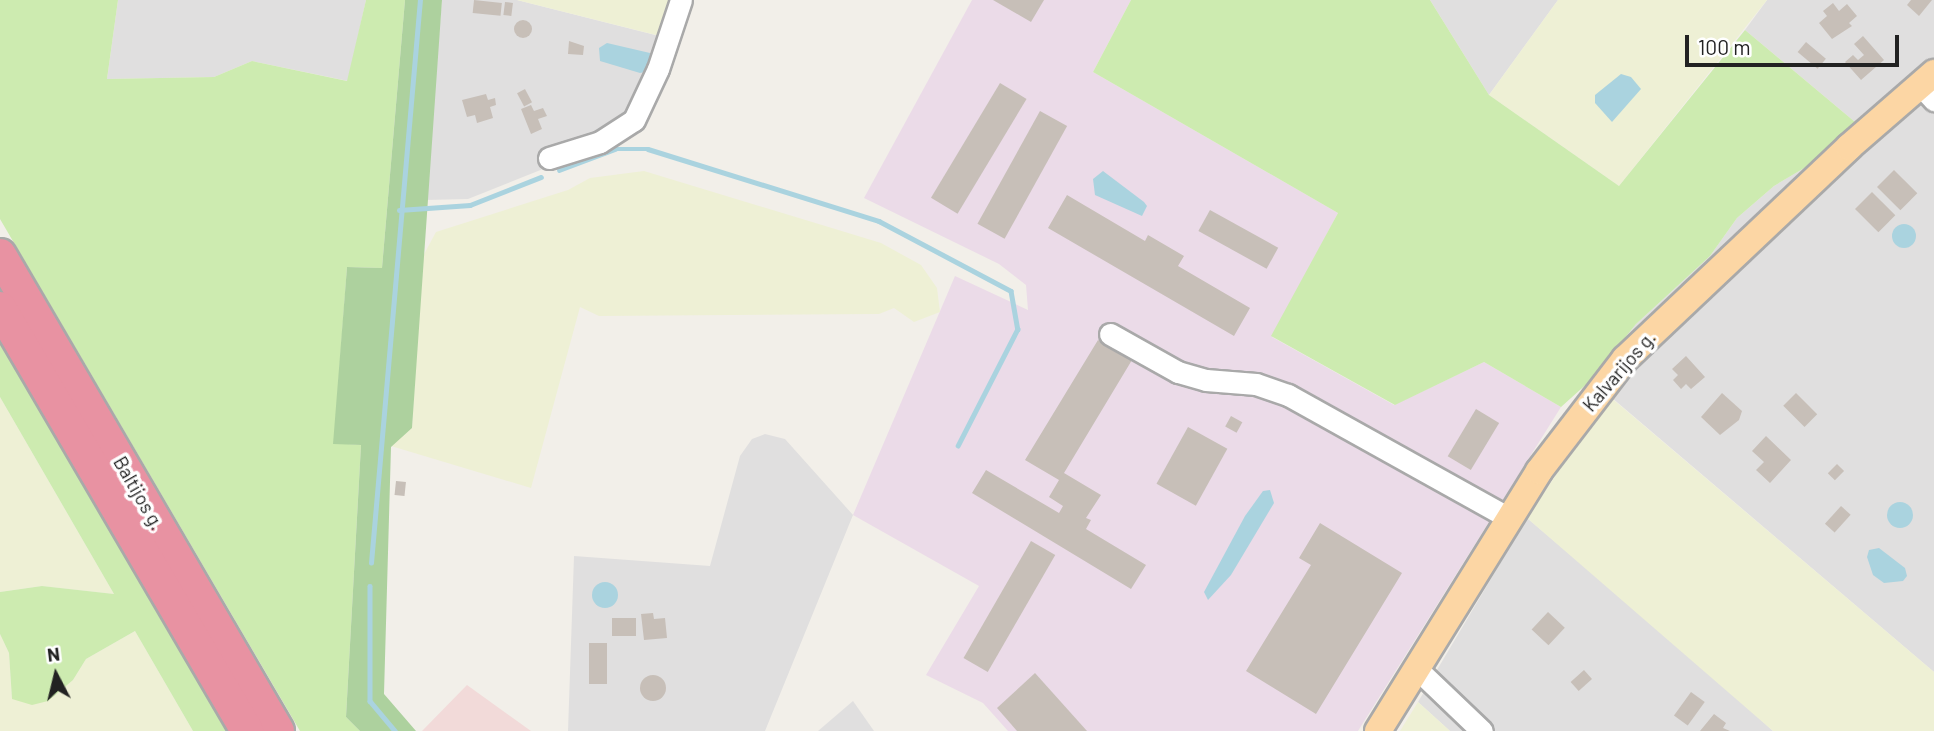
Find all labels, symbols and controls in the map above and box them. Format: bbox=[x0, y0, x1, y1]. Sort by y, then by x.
scale bar bbox=[1689, 21, 1902, 65]
text: 100 m bbox=[1698, 34, 1751, 59]
street label: Kalvarijos g. bbox=[1578, 326, 1660, 416]
street label: Baltijos g. bbox=[109, 452, 169, 534]
north arrow bbox=[21, 640, 91, 710]
text: N bbox=[46, 641, 61, 666]

